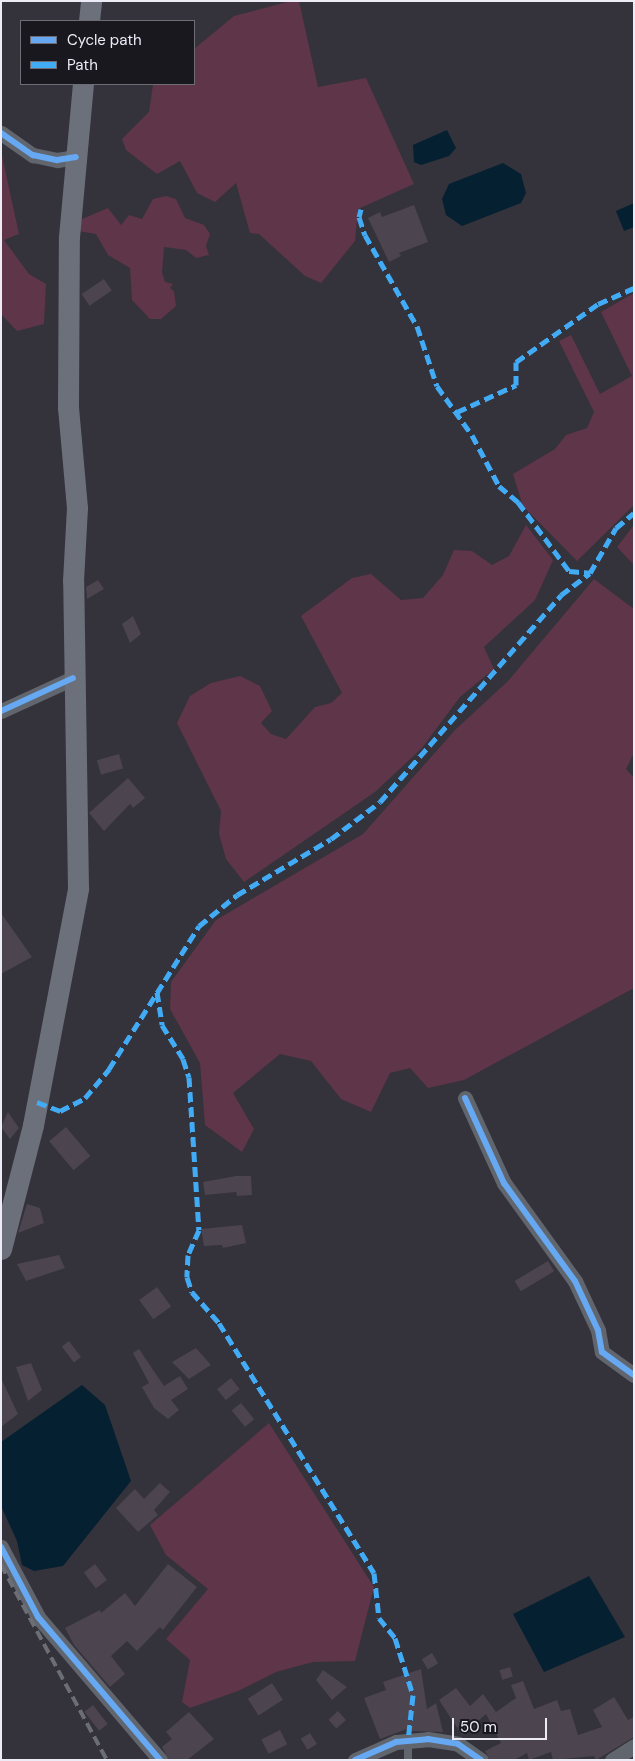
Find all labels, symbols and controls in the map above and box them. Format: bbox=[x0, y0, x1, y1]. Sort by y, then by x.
legend bbox=[20, 20, 195, 85]
text: Cycle path bbox=[67, 30, 142, 50]
text: Path bbox=[67, 55, 98, 75]
scale bar bbox=[455, 1708, 550, 1740]
text: 50 m bbox=[460, 1717, 497, 1737]

